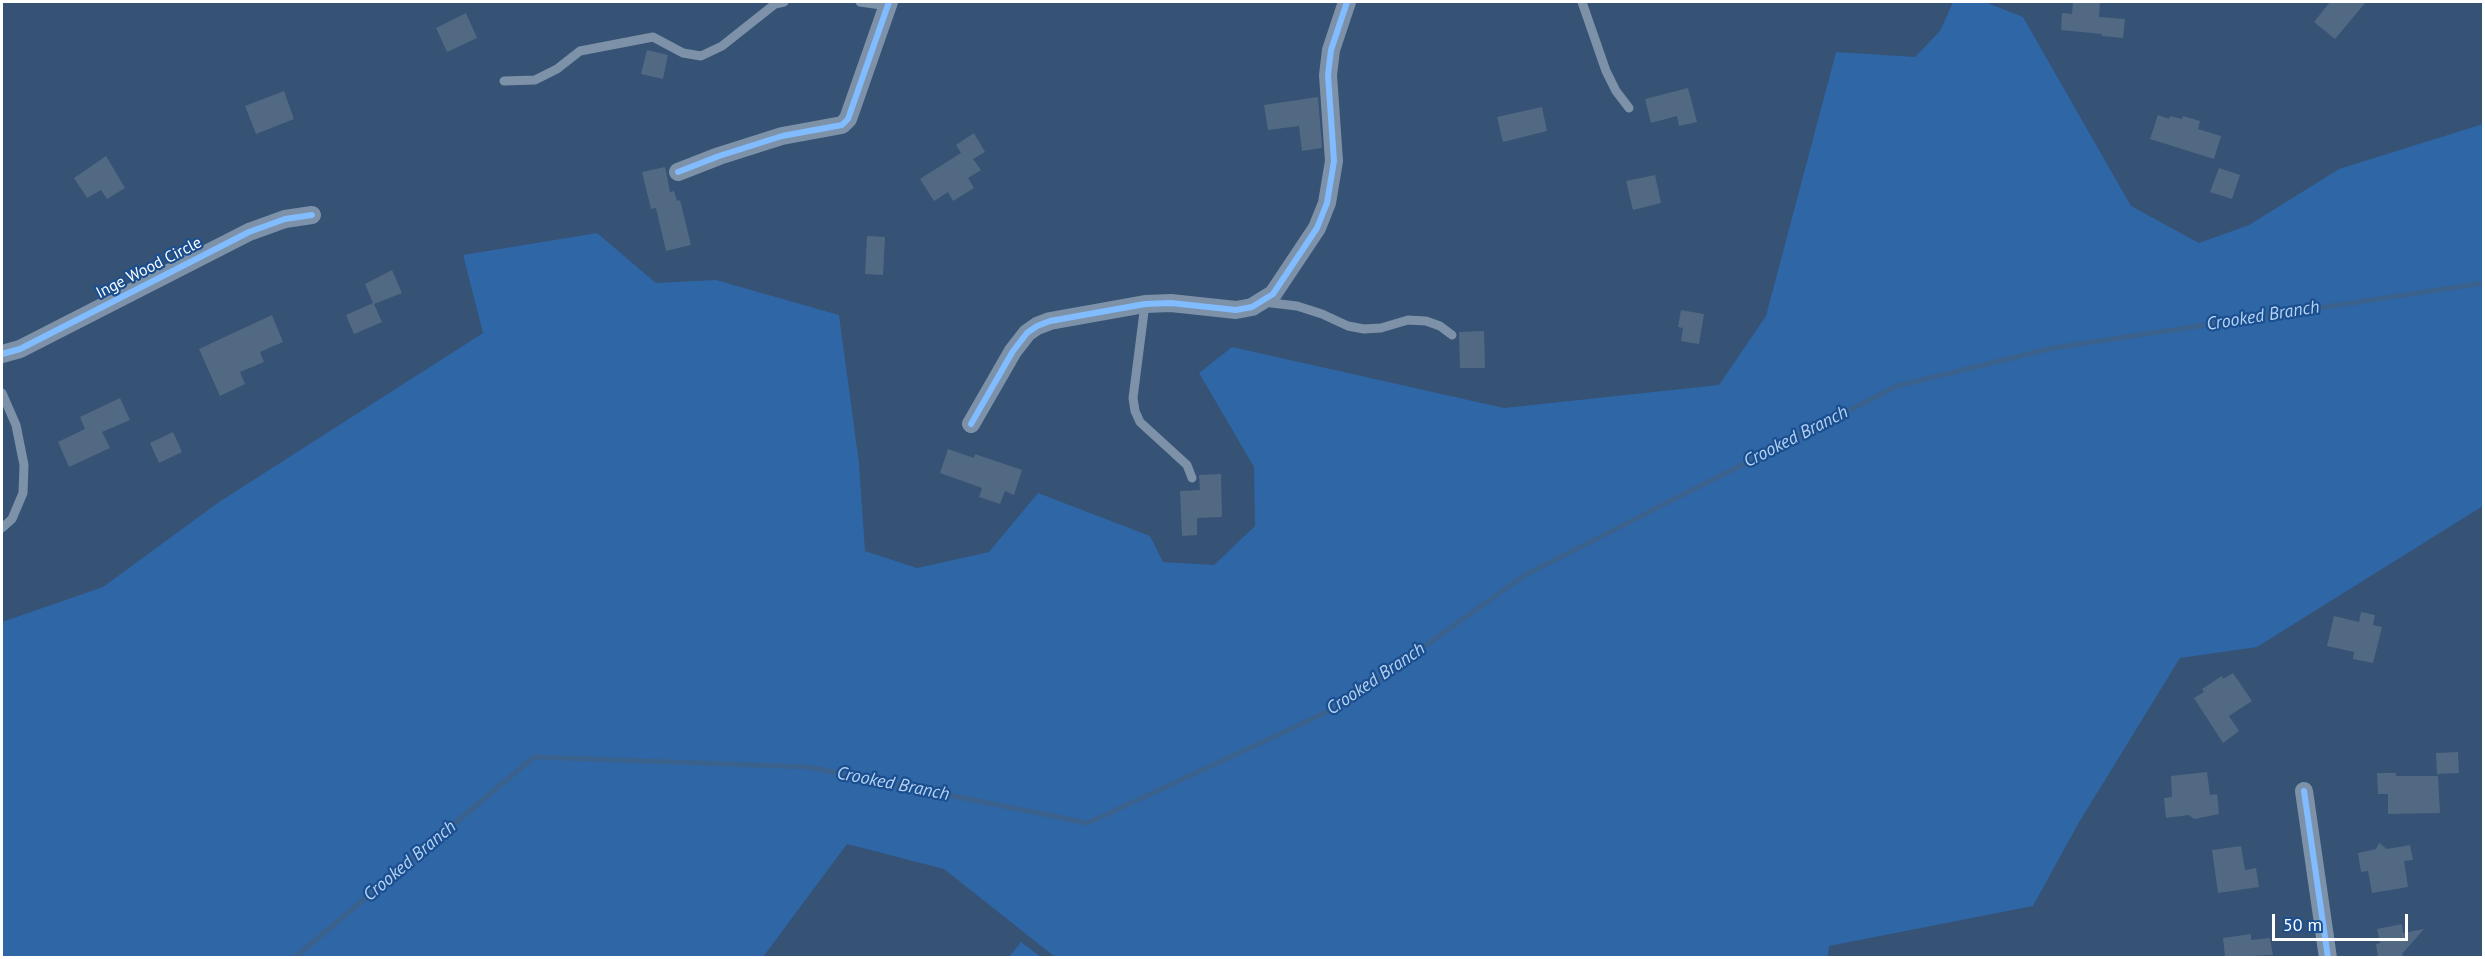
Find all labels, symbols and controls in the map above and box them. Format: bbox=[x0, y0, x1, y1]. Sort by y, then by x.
street label: Inge Wood Circle bbox=[93, 233, 205, 303]
water label: Crooked Branch bbox=[2205, 296, 2321, 336]
water label: Crooked Branch bbox=[1740, 401, 1852, 473]
water label: Crooked Branch bbox=[1323, 638, 1429, 720]
water label: Crooked Branch bbox=[835, 763, 951, 805]
water label: Crooked Branch bbox=[359, 816, 461, 906]
scale bar bbox=[2275, 902, 2412, 940]
text: 50 m bbox=[2283, 913, 2322, 936]

